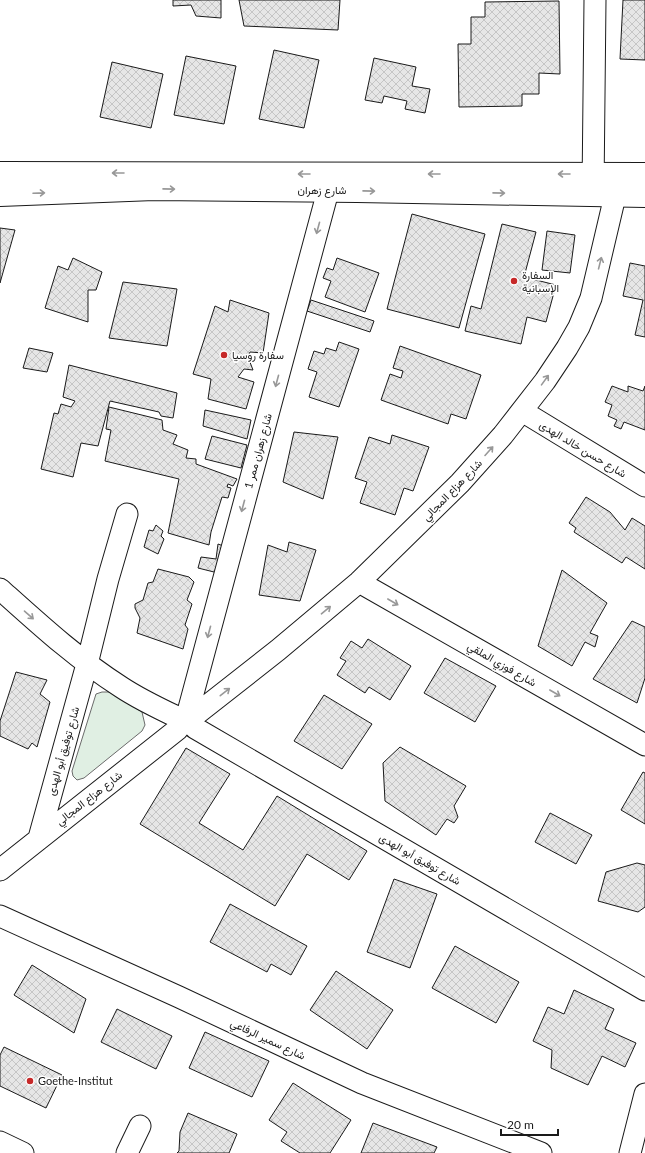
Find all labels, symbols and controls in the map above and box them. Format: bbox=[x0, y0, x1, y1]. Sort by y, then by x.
one-way arrow bbox=[112, 169, 125, 177]
one-way arrow bbox=[298, 170, 311, 178]
one-way arrow bbox=[428, 170, 441, 178]
one-way arrow bbox=[558, 170, 571, 178]
street label: شارع زهران bbox=[298, 183, 347, 198]
one-way arrow bbox=[162, 185, 175, 193]
one-way arrow bbox=[362, 187, 375, 195]
one-way arrow bbox=[32, 190, 45, 197]
one-way arrow bbox=[492, 190, 505, 197]
one-way arrow bbox=[314, 221, 321, 234]
one-way arrow bbox=[596, 257, 604, 270]
place label: السفارة الإسبانية bbox=[522, 268, 559, 295]
marker: السفارة الإسبانية bbox=[509, 276, 519, 286]
place label: سفارة روسيا bbox=[232, 348, 284, 362]
marker: سفارة روسيا bbox=[219, 350, 229, 360]
one-way arrow bbox=[273, 374, 280, 387]
one-way arrow bbox=[541, 375, 549, 386]
street label: شارع زهران ممر 1 bbox=[241, 411, 276, 490]
street label: شارع حسن خالد الهدى bbox=[536, 417, 629, 482]
one-way arrow bbox=[484, 446, 494, 456]
street label: شارع هزاع المجالي bbox=[419, 456, 487, 526]
one-way arrow bbox=[239, 500, 246, 513]
one-way arrow bbox=[387, 598, 399, 606]
one-way arrow bbox=[321, 606, 331, 615]
one-way arrow bbox=[24, 610, 34, 620]
one-way arrow bbox=[205, 625, 212, 638]
street label: شارع فوزي الملقي bbox=[464, 639, 539, 692]
one-way arrow bbox=[219, 687, 230, 696]
one-way arrow bbox=[549, 690, 561, 698]
street label: شارع توفيق أبو الهدى bbox=[44, 705, 83, 797]
street label: شارع هزاع المجالي bbox=[53, 768, 127, 831]
street label: شارع توفيق أبو الهدى bbox=[376, 830, 464, 889]
street label: شارع سمير الرفاعي bbox=[227, 1015, 308, 1065]
place label: Goethe-Institut bbox=[38, 1074, 113, 1087]
marker: Goethe-Institut bbox=[25, 1076, 35, 1086]
scale bar bbox=[501, 1111, 558, 1137]
text: 20 m bbox=[507, 1117, 534, 1132]

